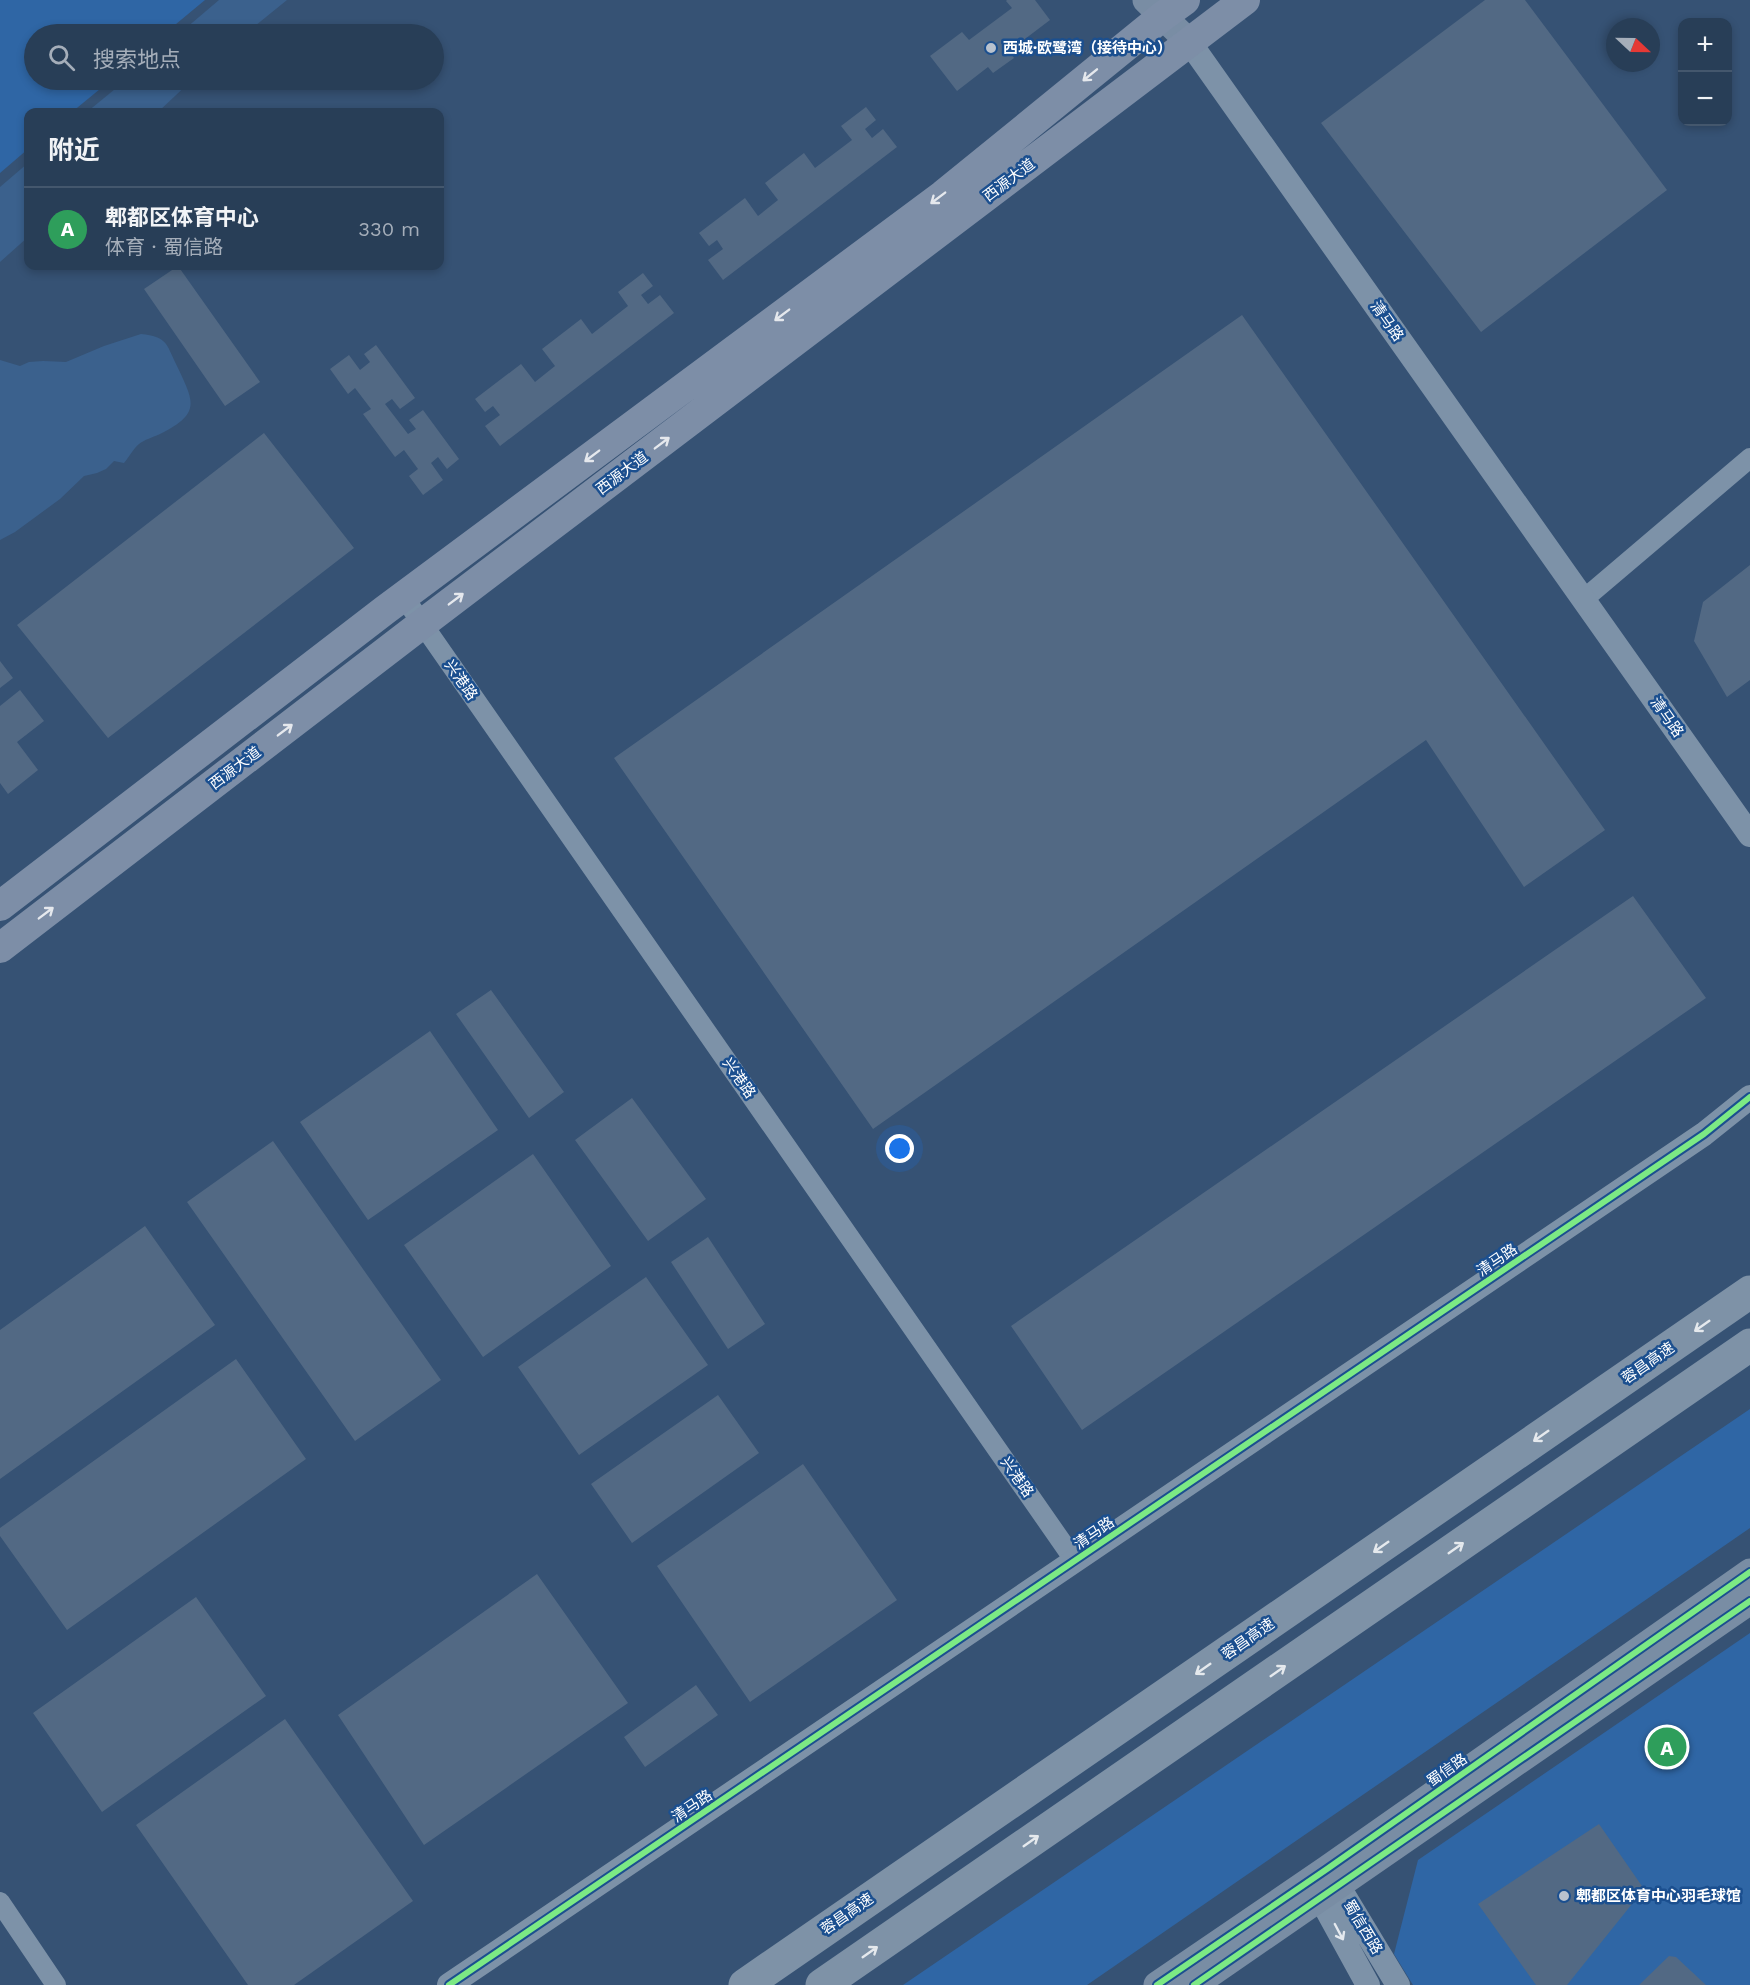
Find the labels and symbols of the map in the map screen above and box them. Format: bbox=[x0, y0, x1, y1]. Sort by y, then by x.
north arrow bbox=[1606, 18, 1660, 72]
place label: 西城·欧鹭湾（接待中心） bbox=[1003, 39, 1172, 57]
marker: 西城·欧鹭湾（接待中心） bbox=[984, 41, 998, 55]
one-way arrow bbox=[1082, 69, 1098, 82]
street label: 西源大道 bbox=[980, 155, 1038, 205]
one-way arrow bbox=[930, 191, 946, 204]
street label: 清马路 bbox=[1367, 297, 1407, 345]
one-way arrow bbox=[774, 308, 790, 321]
one-way arrow bbox=[653, 437, 669, 449]
street label: 西源大道 bbox=[593, 448, 651, 498]
one-way arrow bbox=[584, 450, 600, 462]
one-way arrow bbox=[448, 593, 464, 605]
street label: 兴港路 bbox=[441, 656, 481, 704]
street label: 清马路 bbox=[1647, 693, 1687, 741]
one-way arrow bbox=[276, 724, 292, 737]
street label: 西源大道 bbox=[206, 743, 264, 793]
one-way arrow bbox=[38, 906, 54, 919]
street label: 兴港路 bbox=[719, 1054, 759, 1102]
your location bbox=[885, 1134, 914, 1163]
street label: 清马路 bbox=[1473, 1240, 1521, 1280]
one-way arrow bbox=[1693, 1319, 1710, 1332]
street label: 蓉昌高速 bbox=[1618, 1338, 1678, 1388]
one-way arrow bbox=[1534, 1430, 1550, 1442]
street label: 兴港路 bbox=[997, 1453, 1037, 1501]
street label: 清马路 bbox=[1070, 1513, 1118, 1553]
one-way arrow bbox=[1373, 1541, 1389, 1553]
one-way arrow bbox=[1447, 1542, 1463, 1554]
street label: 蓉昌高速 bbox=[1218, 1614, 1278, 1664]
one-way arrow bbox=[1195, 1663, 1212, 1675]
one-way arrow bbox=[1269, 1665, 1286, 1677]
pin: A bbox=[1648, 1724, 1686, 1770]
street label: 蜀信路 bbox=[1423, 1750, 1471, 1790]
street label: 清马路 bbox=[668, 1786, 716, 1826]
one-way arrow bbox=[1022, 1835, 1039, 1847]
place label: 郫都区体育中心羽毛球馆 bbox=[1576, 1887, 1741, 1905]
street label: 蓉昌高速 bbox=[817, 1889, 877, 1939]
marker: 郫都区体育中心羽毛球馆 bbox=[1557, 1889, 1571, 1903]
street label: 蜀信西路 bbox=[1340, 1897, 1386, 1957]
one-way arrow bbox=[1334, 1922, 1345, 1940]
one-way arrow bbox=[862, 1946, 878, 1958]

